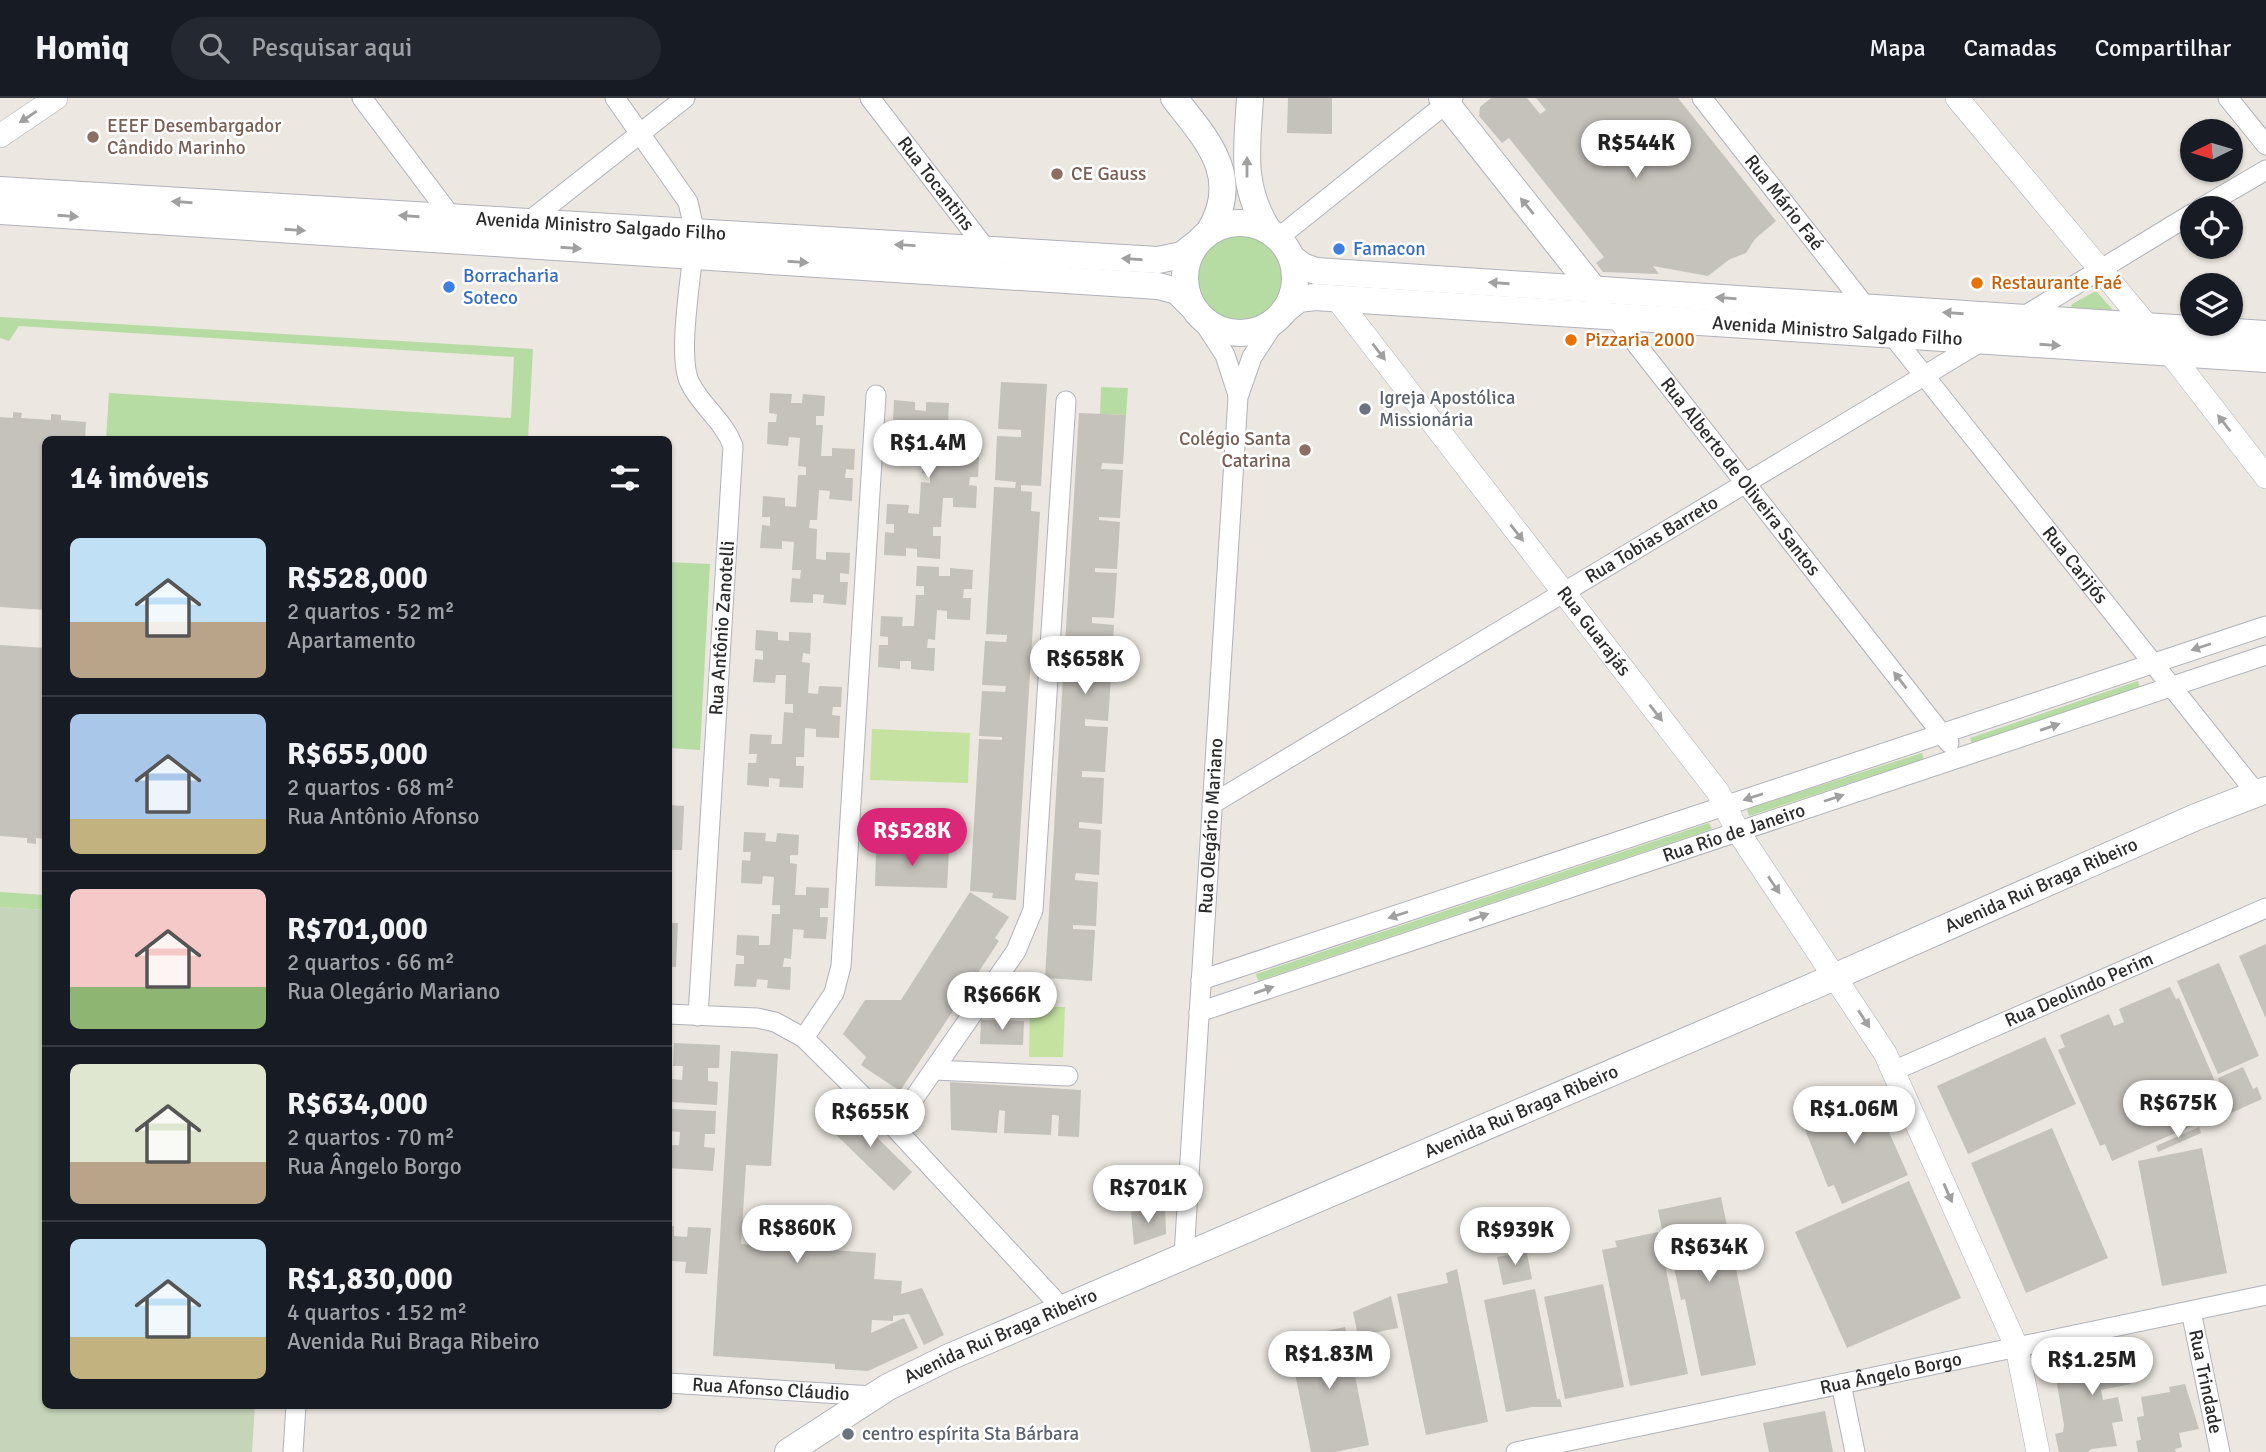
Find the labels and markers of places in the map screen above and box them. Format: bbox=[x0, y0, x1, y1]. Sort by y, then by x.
place label: EEEF Desembargador Cândido Marinho bbox=[107, 114, 281, 160]
pin: R$544K bbox=[1579, 120, 1693, 180]
marker: EEEF Desembargador Cândido Marinho bbox=[85, 129, 101, 145]
place label: CE Gauss bbox=[1071, 162, 1146, 186]
marker: CE Gauss bbox=[1049, 166, 1065, 182]
place label: Famacon bbox=[1353, 237, 1426, 261]
marker: Famacon bbox=[1331, 241, 1347, 257]
place label: Borracharia Soteco bbox=[463, 264, 559, 310]
place label: Restaurante Faé bbox=[1991, 271, 2122, 295]
marker: Restaurante Faé bbox=[1969, 275, 1985, 291]
marker: Borracharia Soteco bbox=[441, 279, 457, 295]
place label: Pizzaria 2000 bbox=[1585, 328, 1695, 352]
marker: Pizzaria 2000 bbox=[1563, 332, 1579, 348]
place label: Igreja Apostólica Missionária bbox=[1379, 386, 1515, 432]
marker: Igreja Apostólica Missionária bbox=[1357, 401, 1373, 417]
pin: R$1.4M bbox=[871, 420, 985, 480]
place label: Colégio Santa Catarina bbox=[1179, 427, 1291, 473]
marker: Colégio Santa Catarina bbox=[1297, 442, 1313, 458]
pin: R$658K bbox=[1028, 636, 1142, 696]
pin: R$528K bbox=[855, 808, 969, 868]
pin: R$666K bbox=[945, 972, 1059, 1032]
pin: R$675K bbox=[2121, 1080, 2235, 1140]
pin: R$1.06M bbox=[1789, 1086, 1919, 1146]
pin: R$655K bbox=[813, 1090, 927, 1149]
pin: R$701K bbox=[1091, 1166, 1205, 1225]
pin: R$860K bbox=[740, 1206, 854, 1265]
pin: R$939K bbox=[1458, 1208, 1572, 1267]
pin: R$634K bbox=[1652, 1224, 1766, 1284]
pin: R$1.83M bbox=[1264, 1332, 1394, 1391]
pin: R$1.25M bbox=[2027, 1338, 2157, 1397]
place label: centro espírita Sta Bárbara bbox=[862, 1422, 1079, 1446]
marker: centro espírita Sta Bárbara bbox=[840, 1426, 856, 1442]

